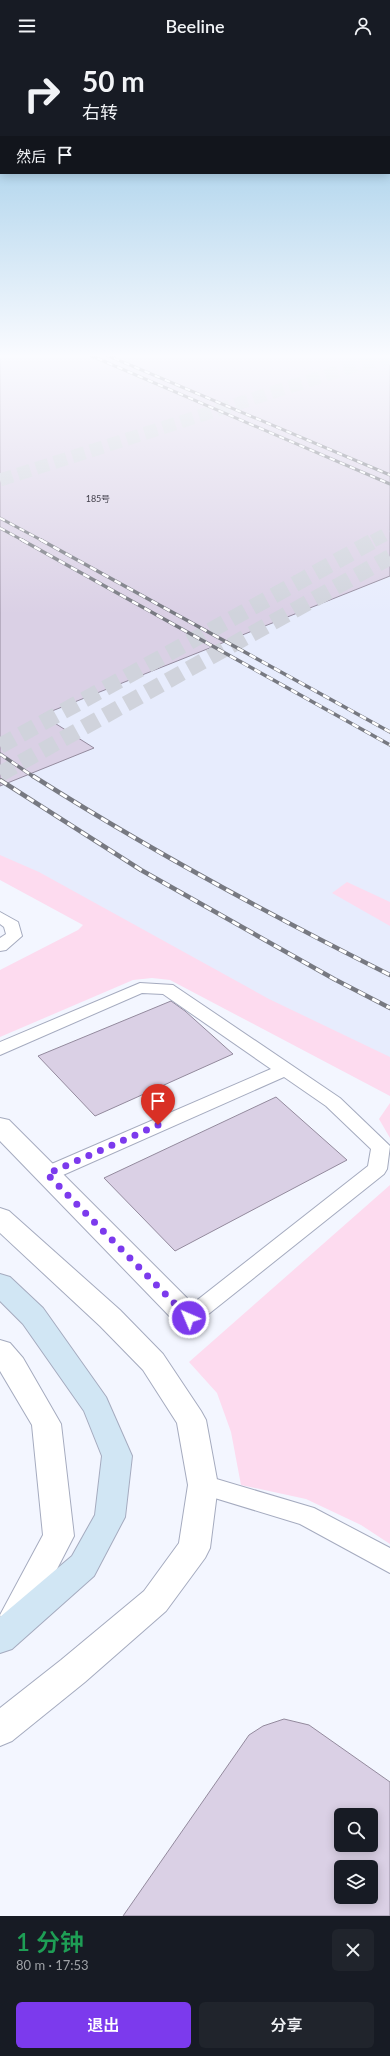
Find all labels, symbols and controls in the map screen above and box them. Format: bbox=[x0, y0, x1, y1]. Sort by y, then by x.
icon: menu bbox=[16, 15, 38, 37]
text: Beeline bbox=[165, 15, 225, 37]
icon: person bbox=[352, 15, 374, 37]
text: 50 m bbox=[82, 64, 145, 98]
icon: right bbox=[16, 68, 68, 120]
text: 右转 bbox=[82, 101, 118, 123]
icon: arrive bbox=[54, 144, 76, 166]
text: 然后 bbox=[16, 147, 46, 165]
house number: 185号 bbox=[86, 493, 110, 504]
pin bbox=[141, 1084, 175, 1125]
icon: arrive bbox=[147, 1090, 169, 1112]
position arrow bbox=[168, 1297, 210, 1339]
map controls bbox=[334, 1808, 378, 1904]
button: search bbox=[334, 1808, 378, 1852]
button: layers bbox=[334, 1860, 378, 1904]
text: 1 分钟 bbox=[16, 1927, 84, 1956]
button: close bbox=[332, 1929, 374, 1971]
text: 80 m · 17:53 bbox=[16, 1957, 89, 1973]
button: 退出 bbox=[16, 2002, 191, 2048]
button: 分享 bbox=[199, 2002, 374, 2048]

